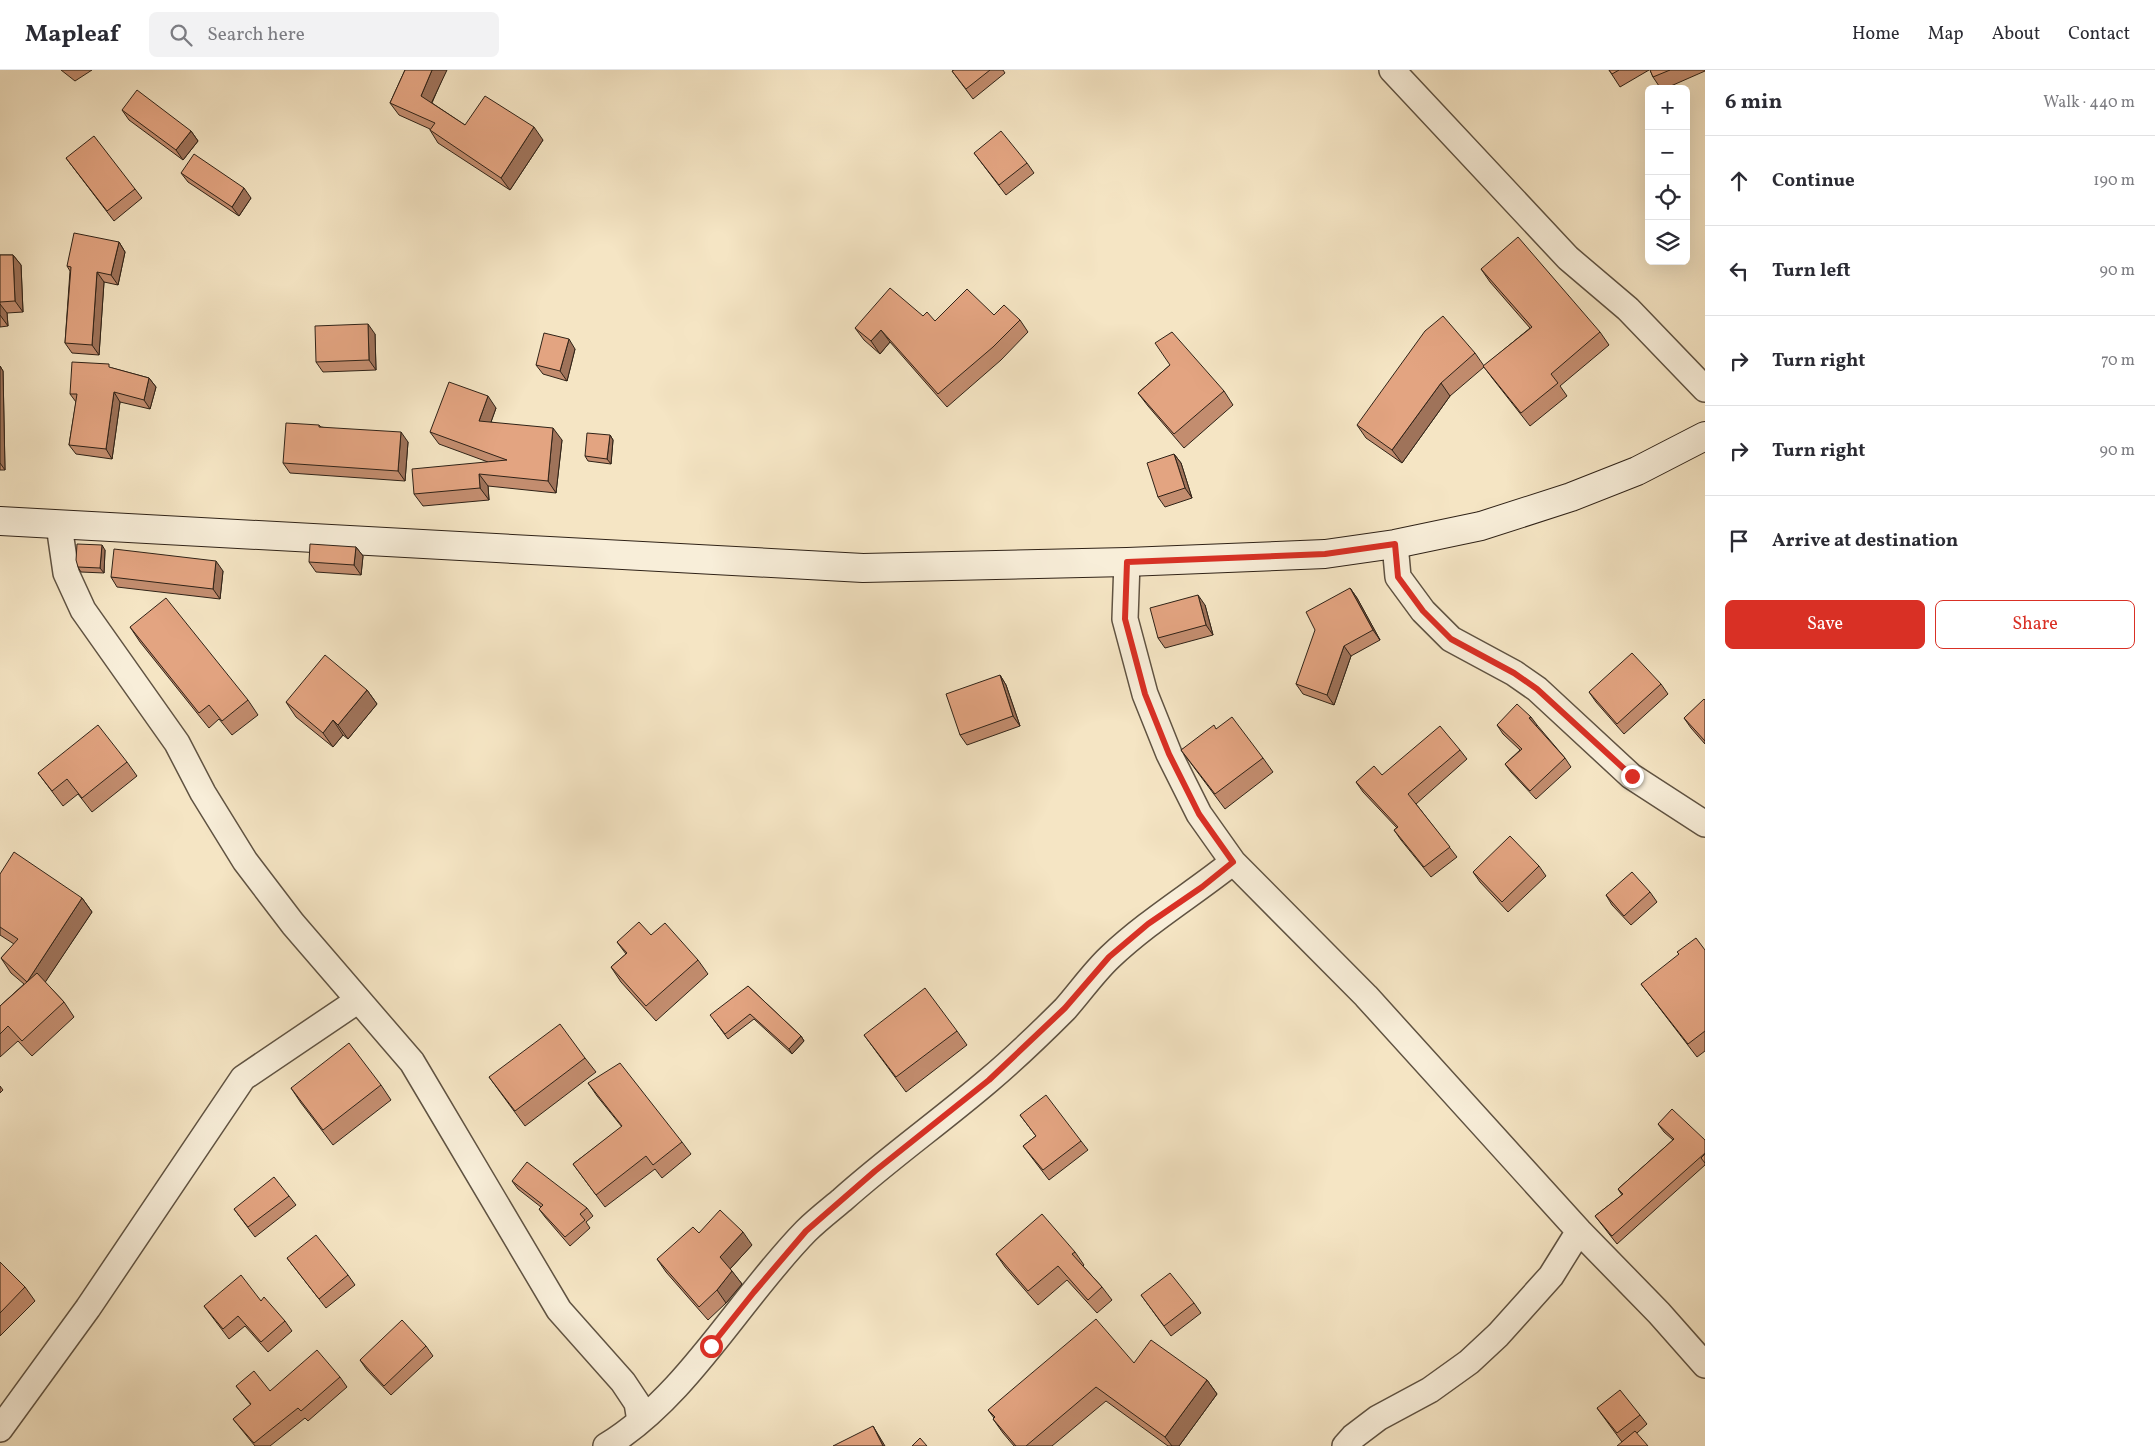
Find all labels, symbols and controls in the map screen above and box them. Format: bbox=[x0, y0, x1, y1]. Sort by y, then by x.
search box bbox=[149, 12, 499, 57]
text: Mapleaf bbox=[25, 18, 119, 52]
icon: search bbox=[167, 21, 195, 49]
text: Search here bbox=[207, 22, 305, 48]
text: Home bbox=[1852, 22, 1900, 47]
text: Map bbox=[1928, 22, 1964, 47]
text: About bbox=[1992, 22, 2040, 47]
text: Contact bbox=[2068, 22, 2130, 47]
map controls bbox=[1645, 85, 1690, 265]
button: + bbox=[1645, 85, 1690, 130]
text: 6 min bbox=[1725, 88, 1782, 117]
text: Walk · 440 m bbox=[2043, 92, 2135, 114]
button: − bbox=[1645, 130, 1690, 175]
icon: ahead bbox=[1725, 167, 1753, 195]
text: Continue bbox=[1772, 168, 1855, 194]
text: 190 m bbox=[2093, 170, 2135, 192]
button: locate bbox=[1645, 175, 1690, 220]
button: layers bbox=[1645, 220, 1690, 265]
icon: left bbox=[1725, 257, 1753, 285]
text: Turn left bbox=[1772, 258, 1851, 284]
text: 90 m bbox=[2099, 260, 2135, 282]
icon: right bbox=[1725, 347, 1753, 375]
text: Turn right bbox=[1772, 348, 1865, 374]
text: 70 m bbox=[2101, 350, 2135, 372]
icon: right bbox=[1725, 437, 1753, 465]
text: Turn right bbox=[1772, 438, 1865, 464]
text: 90 m bbox=[2099, 440, 2135, 462]
icon: arrive bbox=[1725, 527, 1753, 555]
text: Arrive at destination bbox=[1772, 528, 1958, 554]
button: Save bbox=[1725, 600, 1925, 649]
button: Share bbox=[1935, 600, 2135, 649]
route end bbox=[1621, 765, 1644, 788]
route start bbox=[700, 1335, 723, 1358]

